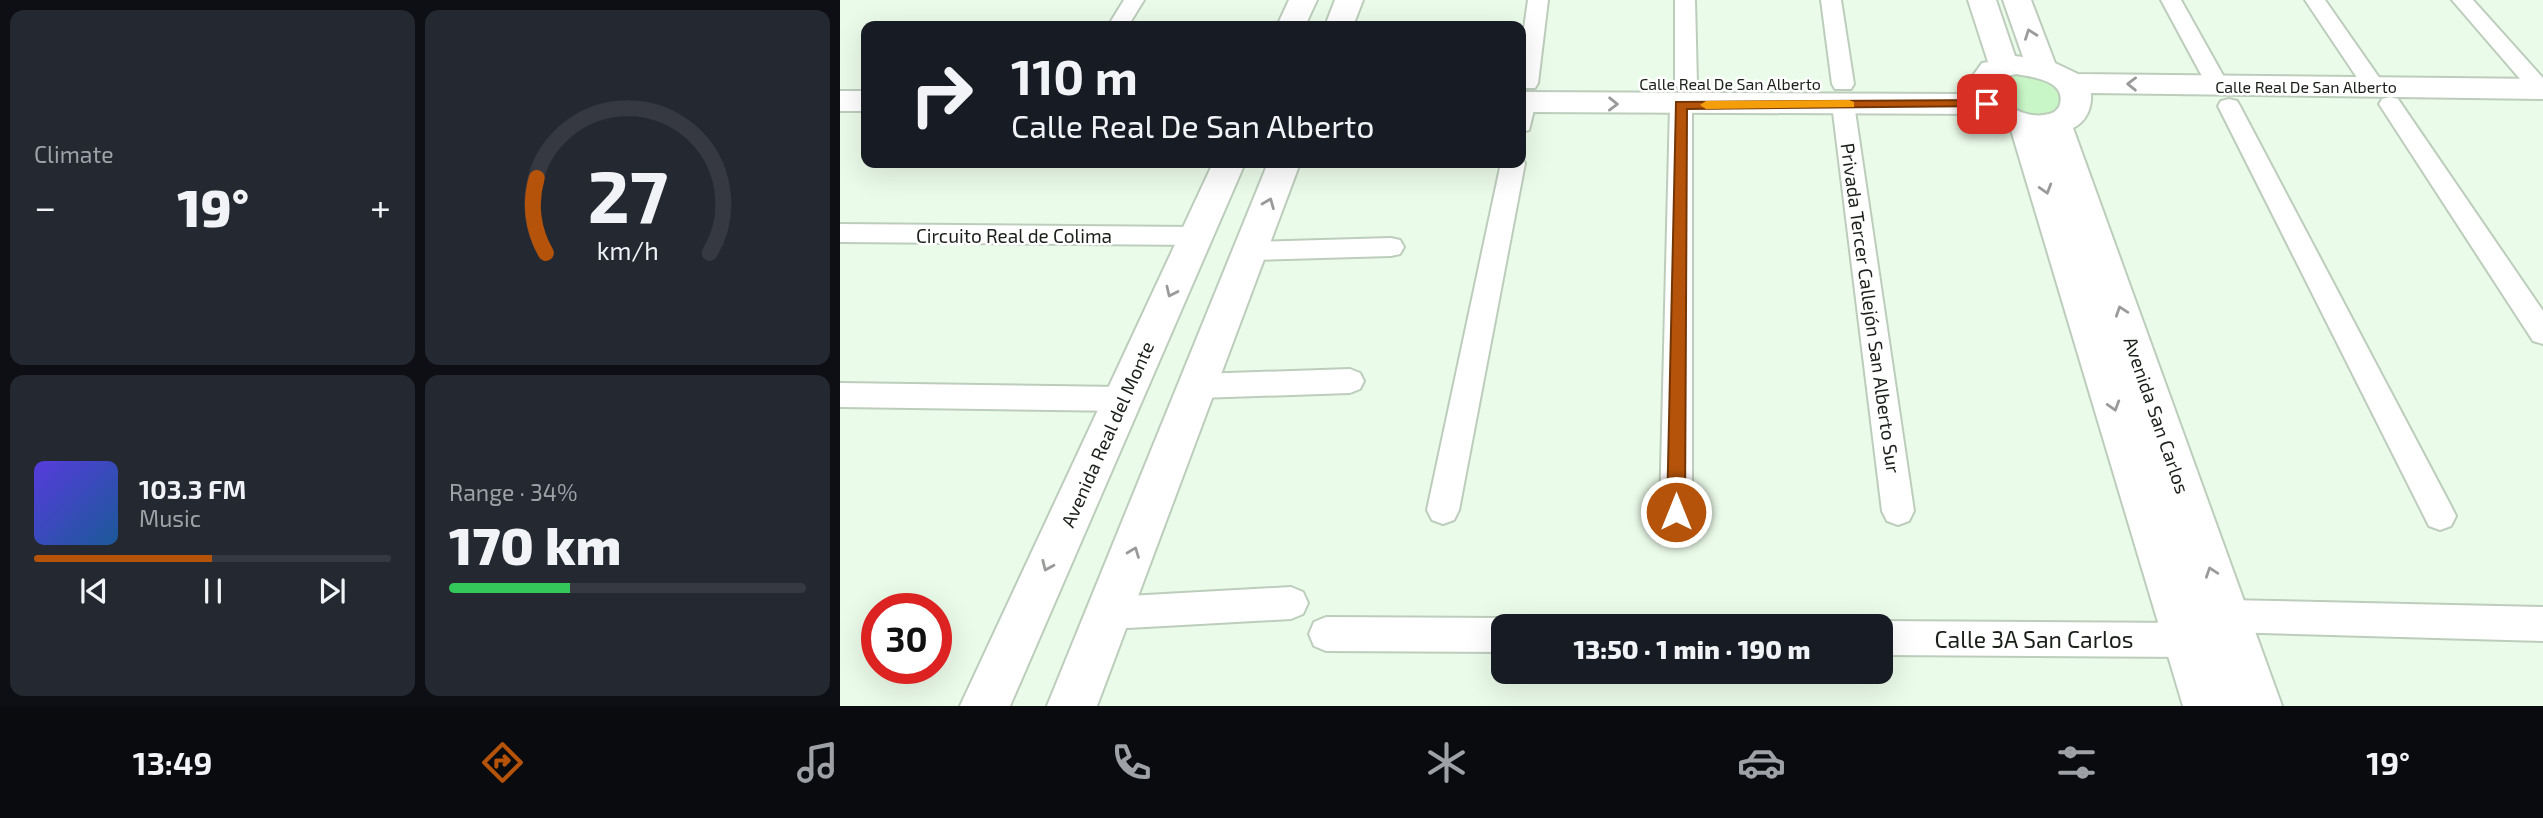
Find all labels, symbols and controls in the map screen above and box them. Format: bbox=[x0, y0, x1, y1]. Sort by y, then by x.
one-way arrow bbox=[2024, 28, 2038, 40]
text: 110 m bbox=[1011, 46, 1138, 105]
icon: right bbox=[896, 49, 987, 140]
street label: Calle Real De San Alberto bbox=[1639, 74, 1821, 93]
pin bbox=[1957, 74, 2017, 134]
one-way arrow bbox=[2126, 76, 2137, 92]
street label: Calle Real De San Alberto bbox=[2215, 77, 2397, 96]
icon: arrive bbox=[1968, 85, 2006, 123]
one-way arrow bbox=[1608, 96, 1619, 111]
text: Calle Real De San Alberto bbox=[1011, 106, 1374, 144]
text: Climate bbox=[34, 140, 114, 168]
street label: Privada Tercer Callejón San Alberto Sur bbox=[1836, 141, 1906, 475]
text: 27 bbox=[587, 151, 668, 239]
text: 19° bbox=[177, 175, 249, 237]
text: − bbox=[34, 183, 56, 229]
text: + bbox=[370, 183, 391, 229]
one-way arrow bbox=[2037, 183, 2052, 195]
one-way arrow bbox=[1260, 197, 1274, 209]
street label: Circuito Real de Colima bbox=[916, 224, 1112, 247]
text: km/h bbox=[596, 235, 659, 265]
one-way arrow bbox=[1165, 285, 1179, 297]
one-way arrow bbox=[2115, 305, 2129, 317]
street label: Avenida San Carlos bbox=[2119, 334, 2195, 496]
street label: Avenida Real del Monte bbox=[1056, 337, 1158, 531]
one-way arrow bbox=[2106, 399, 2120, 412]
text: 103.3 FM bbox=[139, 473, 246, 504]
position arrow bbox=[1639, 475, 1713, 549]
text: Range · 34% bbox=[449, 478, 577, 506]
text: Music bbox=[139, 504, 201, 532]
text: 170 km bbox=[449, 513, 621, 575]
one-way arrow bbox=[1125, 546, 1139, 558]
one-way arrow bbox=[1041, 559, 1055, 571]
one-way arrow bbox=[2205, 566, 2219, 579]
icon: previous bbox=[75, 572, 113, 610]
icon: pause bbox=[194, 572, 232, 610]
icon: next bbox=[313, 572, 351, 610]
speed limit sign: 30 bbox=[861, 593, 952, 684]
street label: Calle 3A San Carlos bbox=[1934, 625, 2134, 653]
text: 13:50 · 1 min · 190 m bbox=[1574, 633, 1810, 664]
icon: directions bbox=[478, 738, 527, 787]
icon: music bbox=[793, 738, 842, 787]
icon: phone bbox=[1107, 738, 1156, 787]
icon: climate bbox=[1422, 738, 1471, 787]
icon: car bbox=[1737, 738, 1786, 787]
icon: filters bbox=[2052, 738, 2101, 787]
text: 13:49 bbox=[133, 743, 212, 781]
text: 19° bbox=[2366, 743, 2410, 781]

